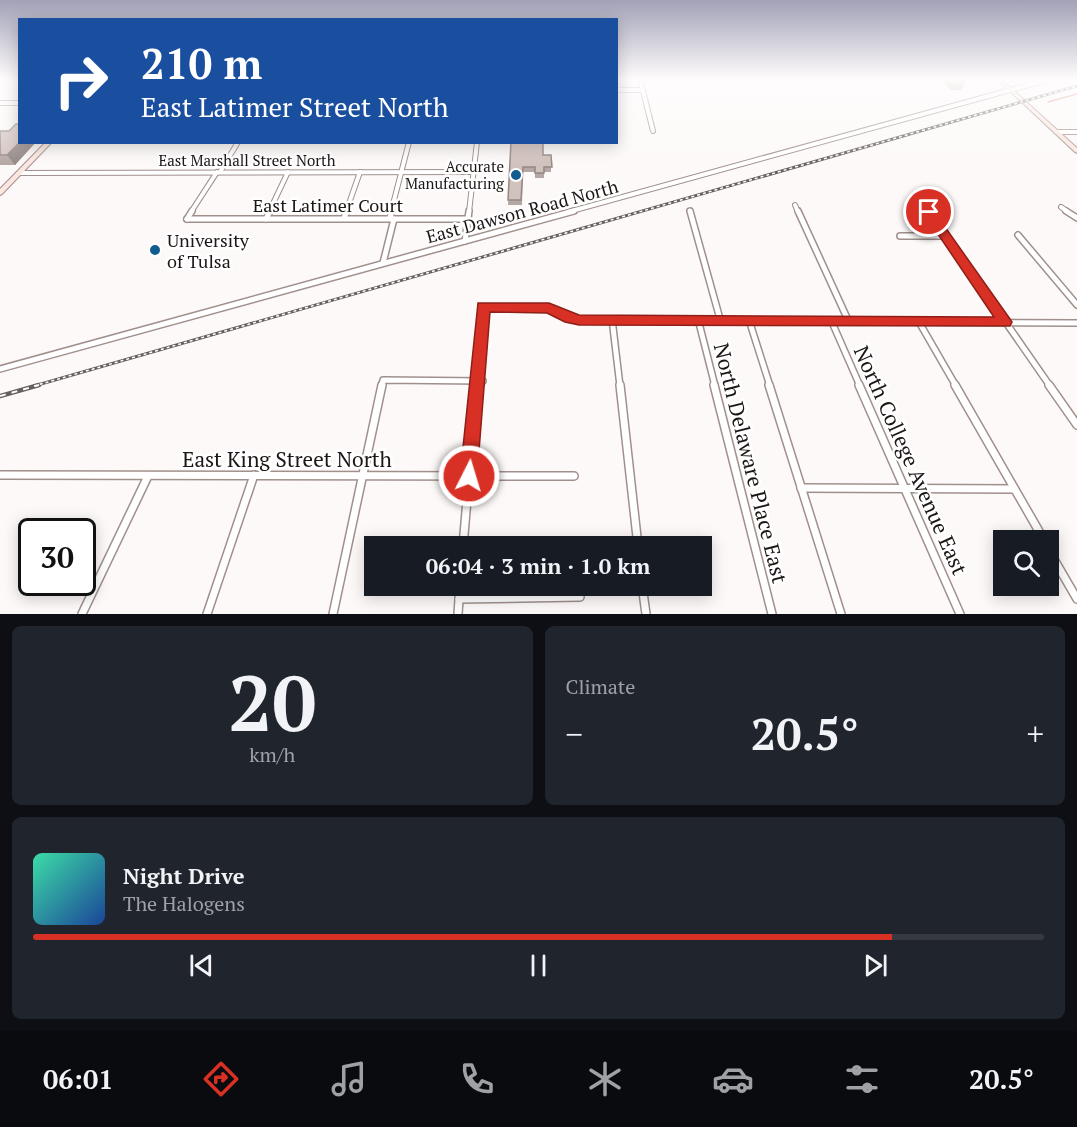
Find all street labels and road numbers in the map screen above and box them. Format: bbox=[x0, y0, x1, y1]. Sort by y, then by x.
street label: East Marshall Street North bbox=[159, 150, 336, 170]
street label: East Dawson Road North bbox=[423, 174, 621, 248]
street label: East Latimer Court bbox=[253, 193, 404, 217]
street label: North Delaware Place East bbox=[708, 340, 794, 586]
street label: North College Avenue East bbox=[848, 341, 974, 579]
street label: East King Street North bbox=[182, 445, 392, 473]

